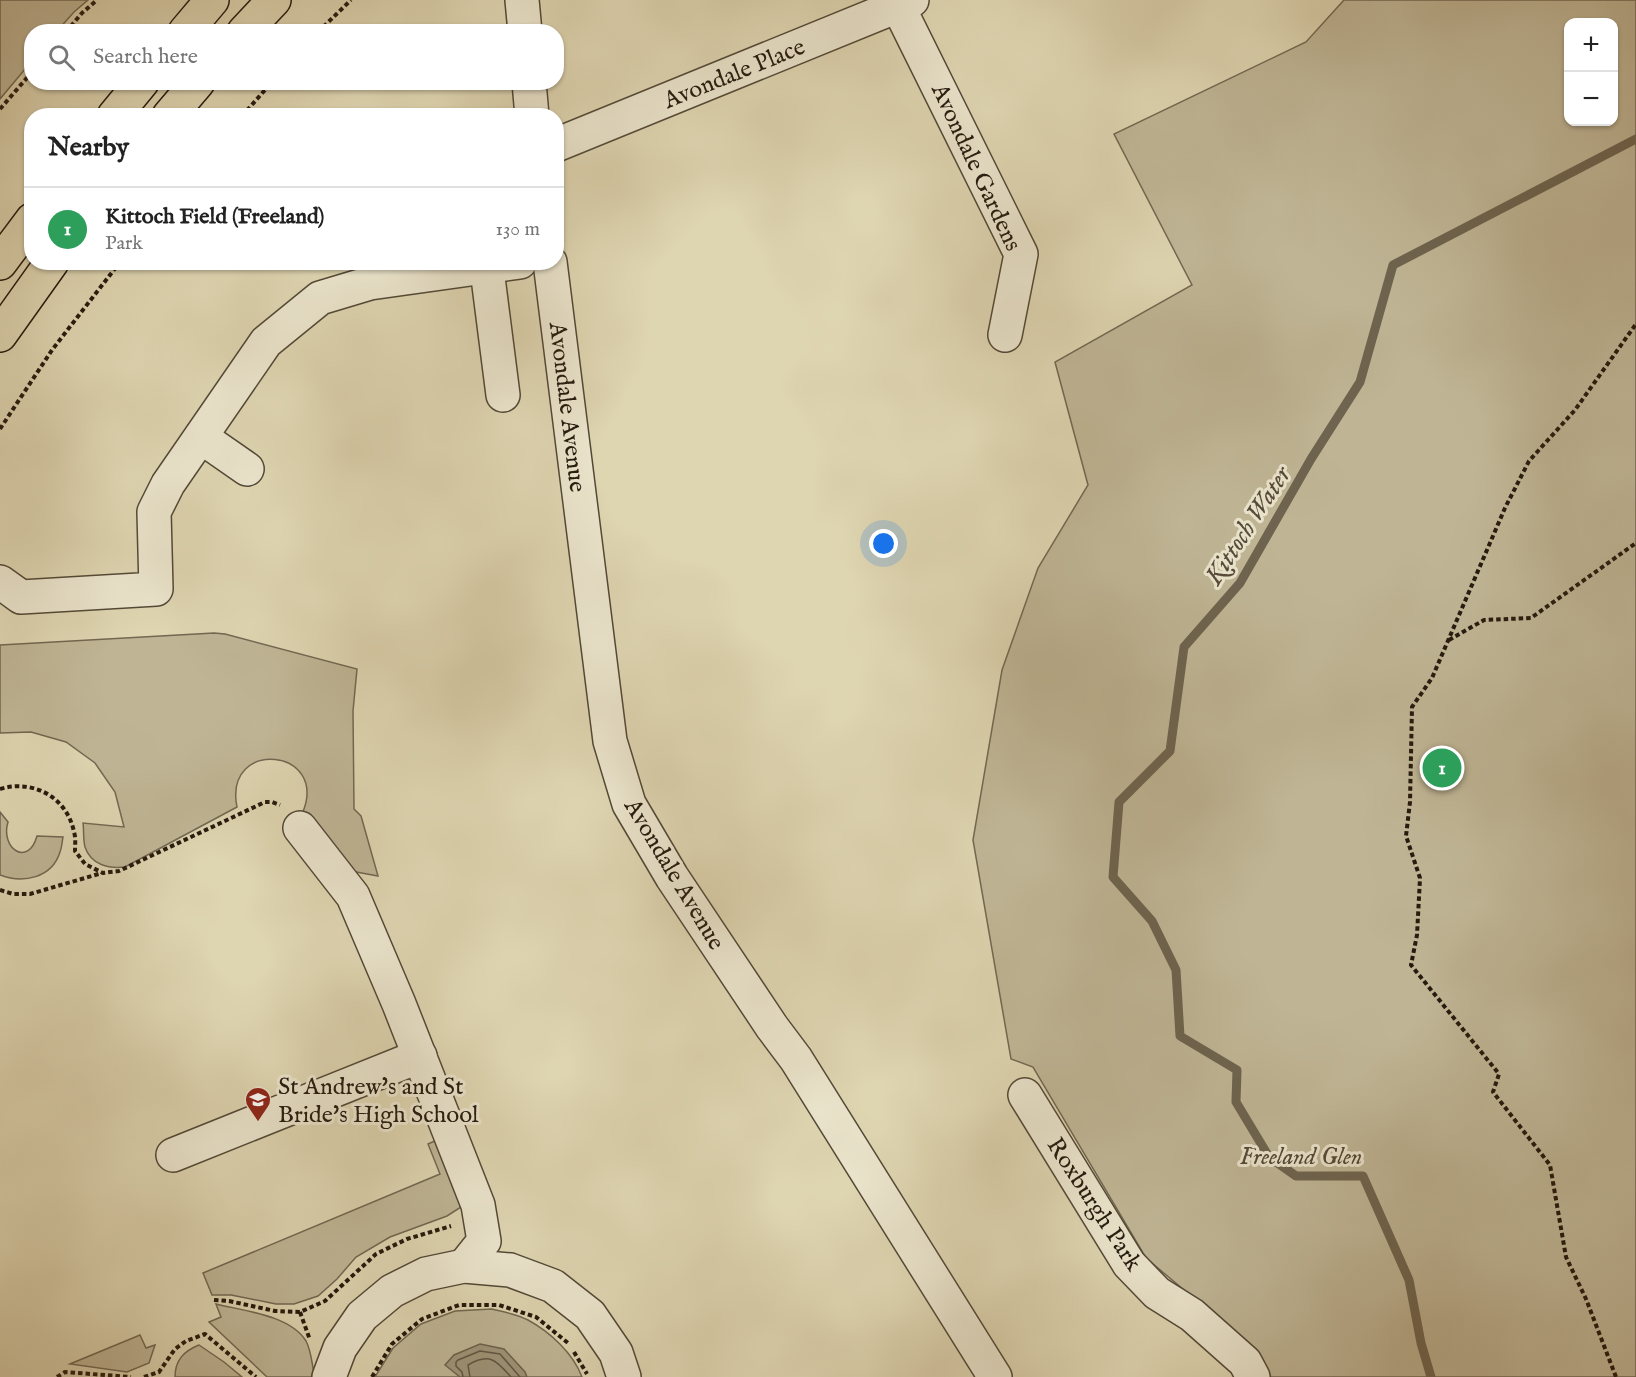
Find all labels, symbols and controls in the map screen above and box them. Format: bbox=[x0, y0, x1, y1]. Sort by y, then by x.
map controls bbox=[1564, 18, 1618, 126]
button: + bbox=[1564, 18, 1618, 72]
search box bbox=[24, 24, 564, 90]
street label: Avondale Place bbox=[658, 32, 810, 117]
icon: search bbox=[45, 41, 78, 74]
text: Search here bbox=[93, 43, 198, 71]
button: − bbox=[1564, 72, 1618, 126]
street label: Avondale Gardens bbox=[923, 78, 1028, 256]
text: Nearby bbox=[48, 131, 129, 164]
text: Kittoch Field (Freeland) bbox=[105, 203, 324, 231]
text: 1 bbox=[64, 217, 71, 242]
text: 130 m bbox=[495, 217, 540, 242]
text: Park bbox=[105, 231, 143, 256]
street label: Avondale Avenue bbox=[541, 319, 592, 494]
water label: Kittoch Water bbox=[1197, 459, 1299, 592]
your location bbox=[869, 529, 898, 558]
pin: 1 bbox=[1422, 746, 1462, 790]
street label: Avondale Avenue bbox=[616, 793, 731, 956]
place label: St Andrew's and St Bride's High School bbox=[278, 1072, 479, 1131]
school or university icon: St Andrew's and St Bride's High School bbox=[243, 1085, 273, 1123]
street label: Roxburgh Park bbox=[1039, 1132, 1149, 1278]
park label: Freeland Glen bbox=[1240, 1142, 1362, 1173]

